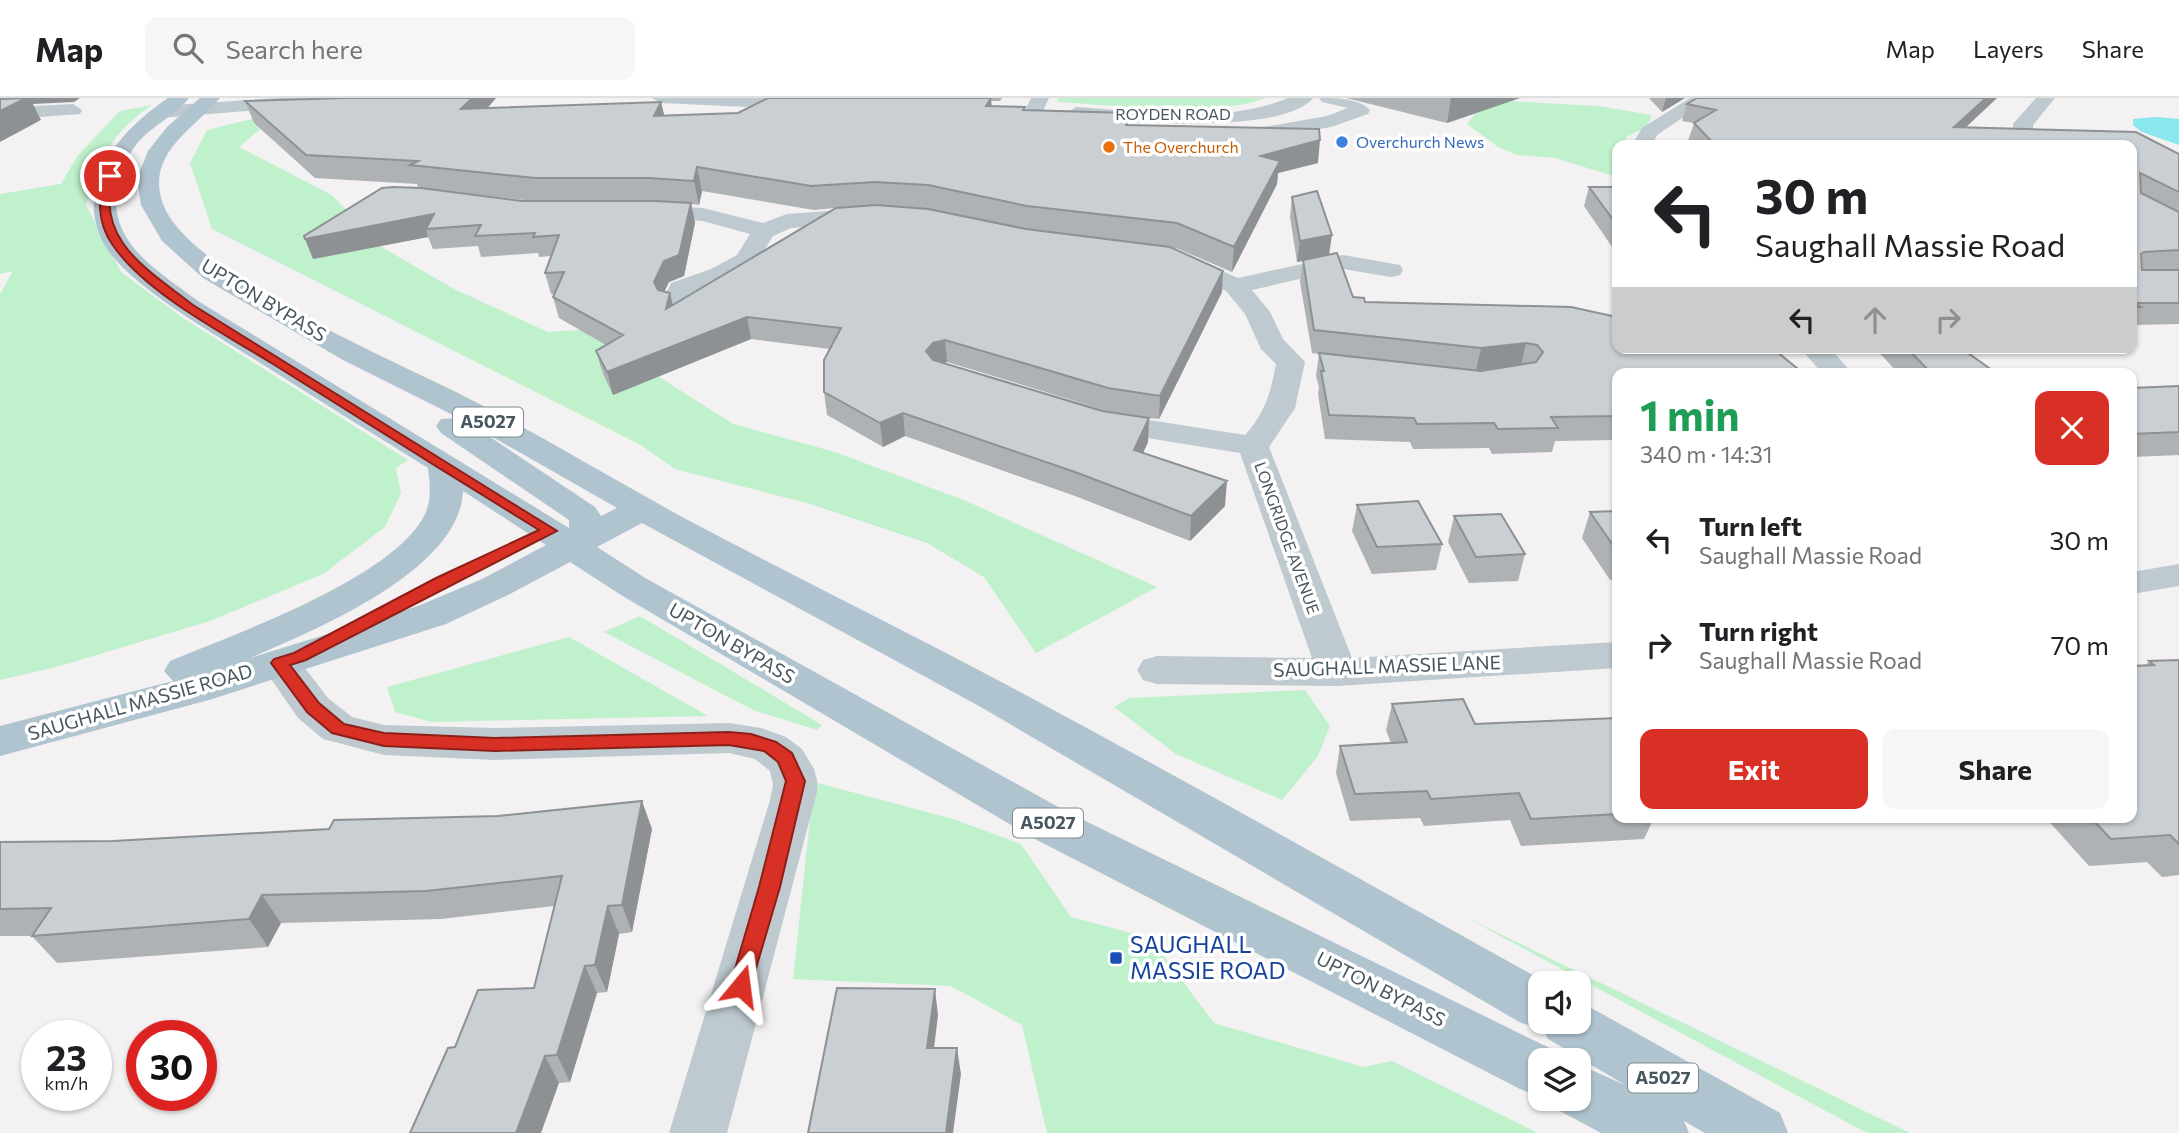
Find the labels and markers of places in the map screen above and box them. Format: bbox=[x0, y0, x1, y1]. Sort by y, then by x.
place label: Overchurch News bbox=[1356, 132, 1484, 151]
marker: Overchurch News bbox=[1334, 134, 1350, 150]
place label: The Overchurch bbox=[1123, 137, 1239, 156]
marker: The Overchurch bbox=[1101, 139, 1117, 155]
pin bbox=[80, 146, 140, 206]
place label: SAUGHALL MASSIE ROAD bbox=[1130, 930, 1285, 984]
marker: SAUGHALL MASSIE ROAD bbox=[1108, 950, 1124, 966]

